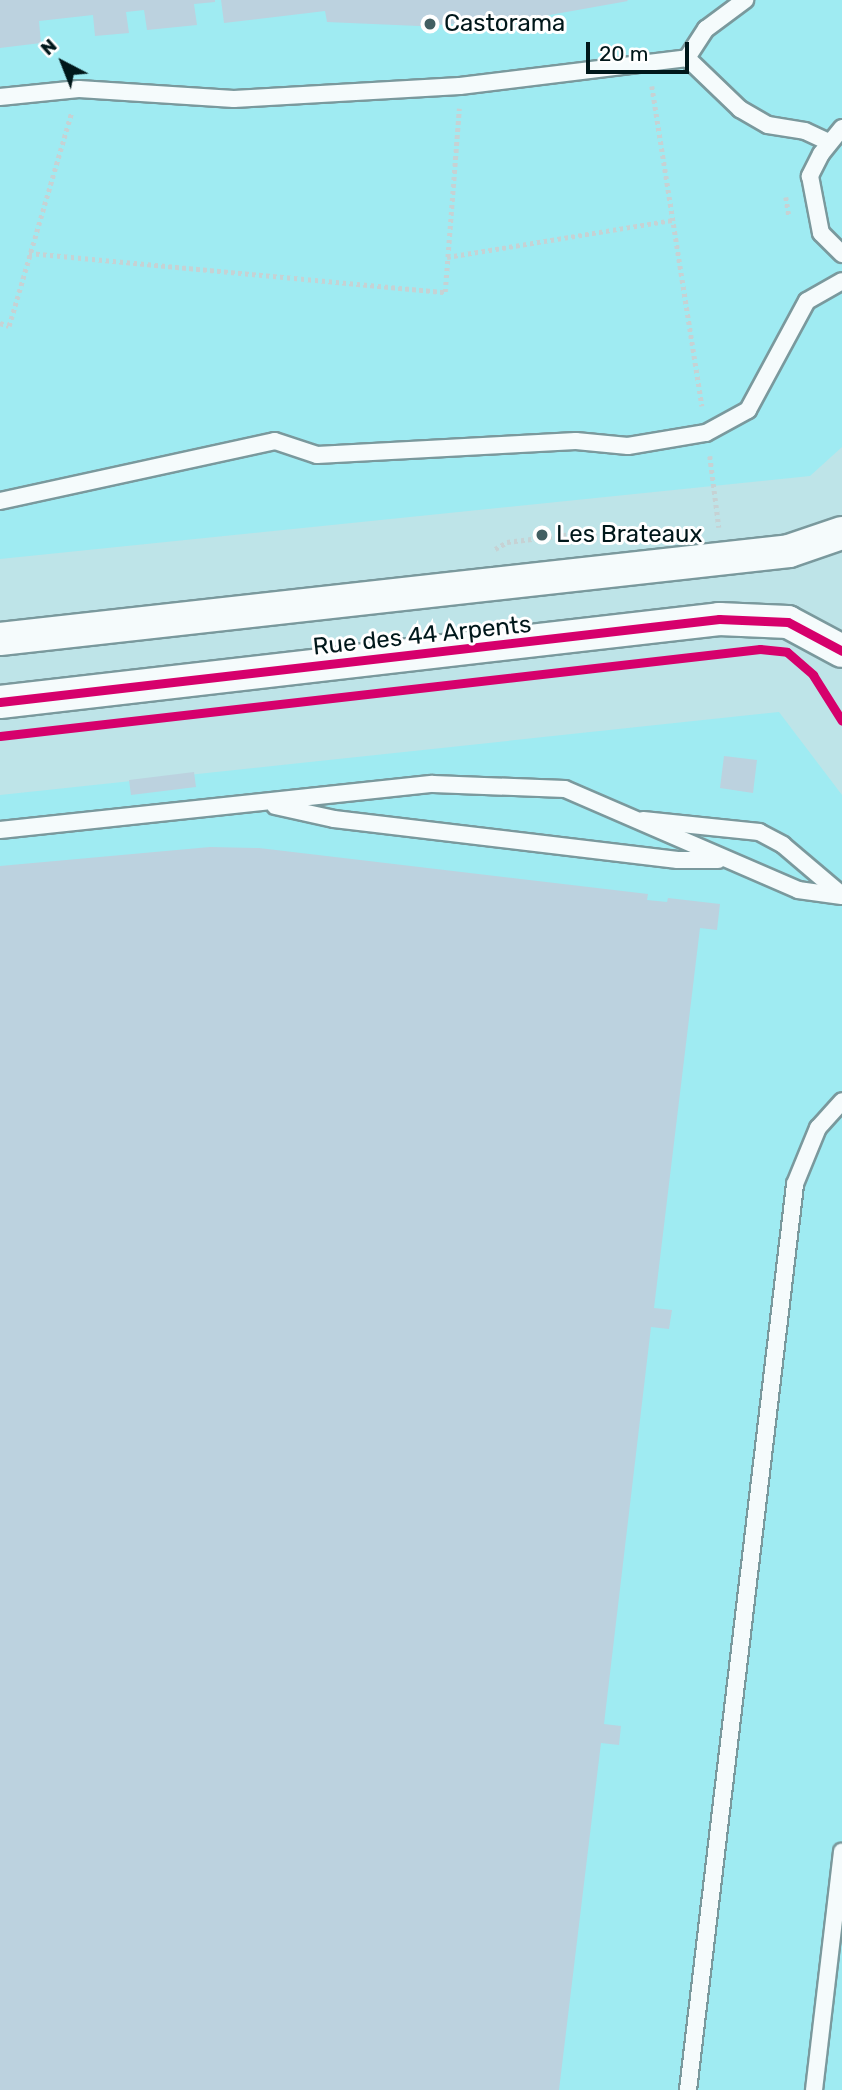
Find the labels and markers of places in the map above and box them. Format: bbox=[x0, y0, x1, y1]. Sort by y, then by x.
place label: Castorama bbox=[444, 10, 565, 38]
marker: Castorama bbox=[422, 16, 438, 32]
place label: Les Brateaux bbox=[556, 521, 702, 549]
marker: Les Brateaux bbox=[534, 527, 550, 543]

